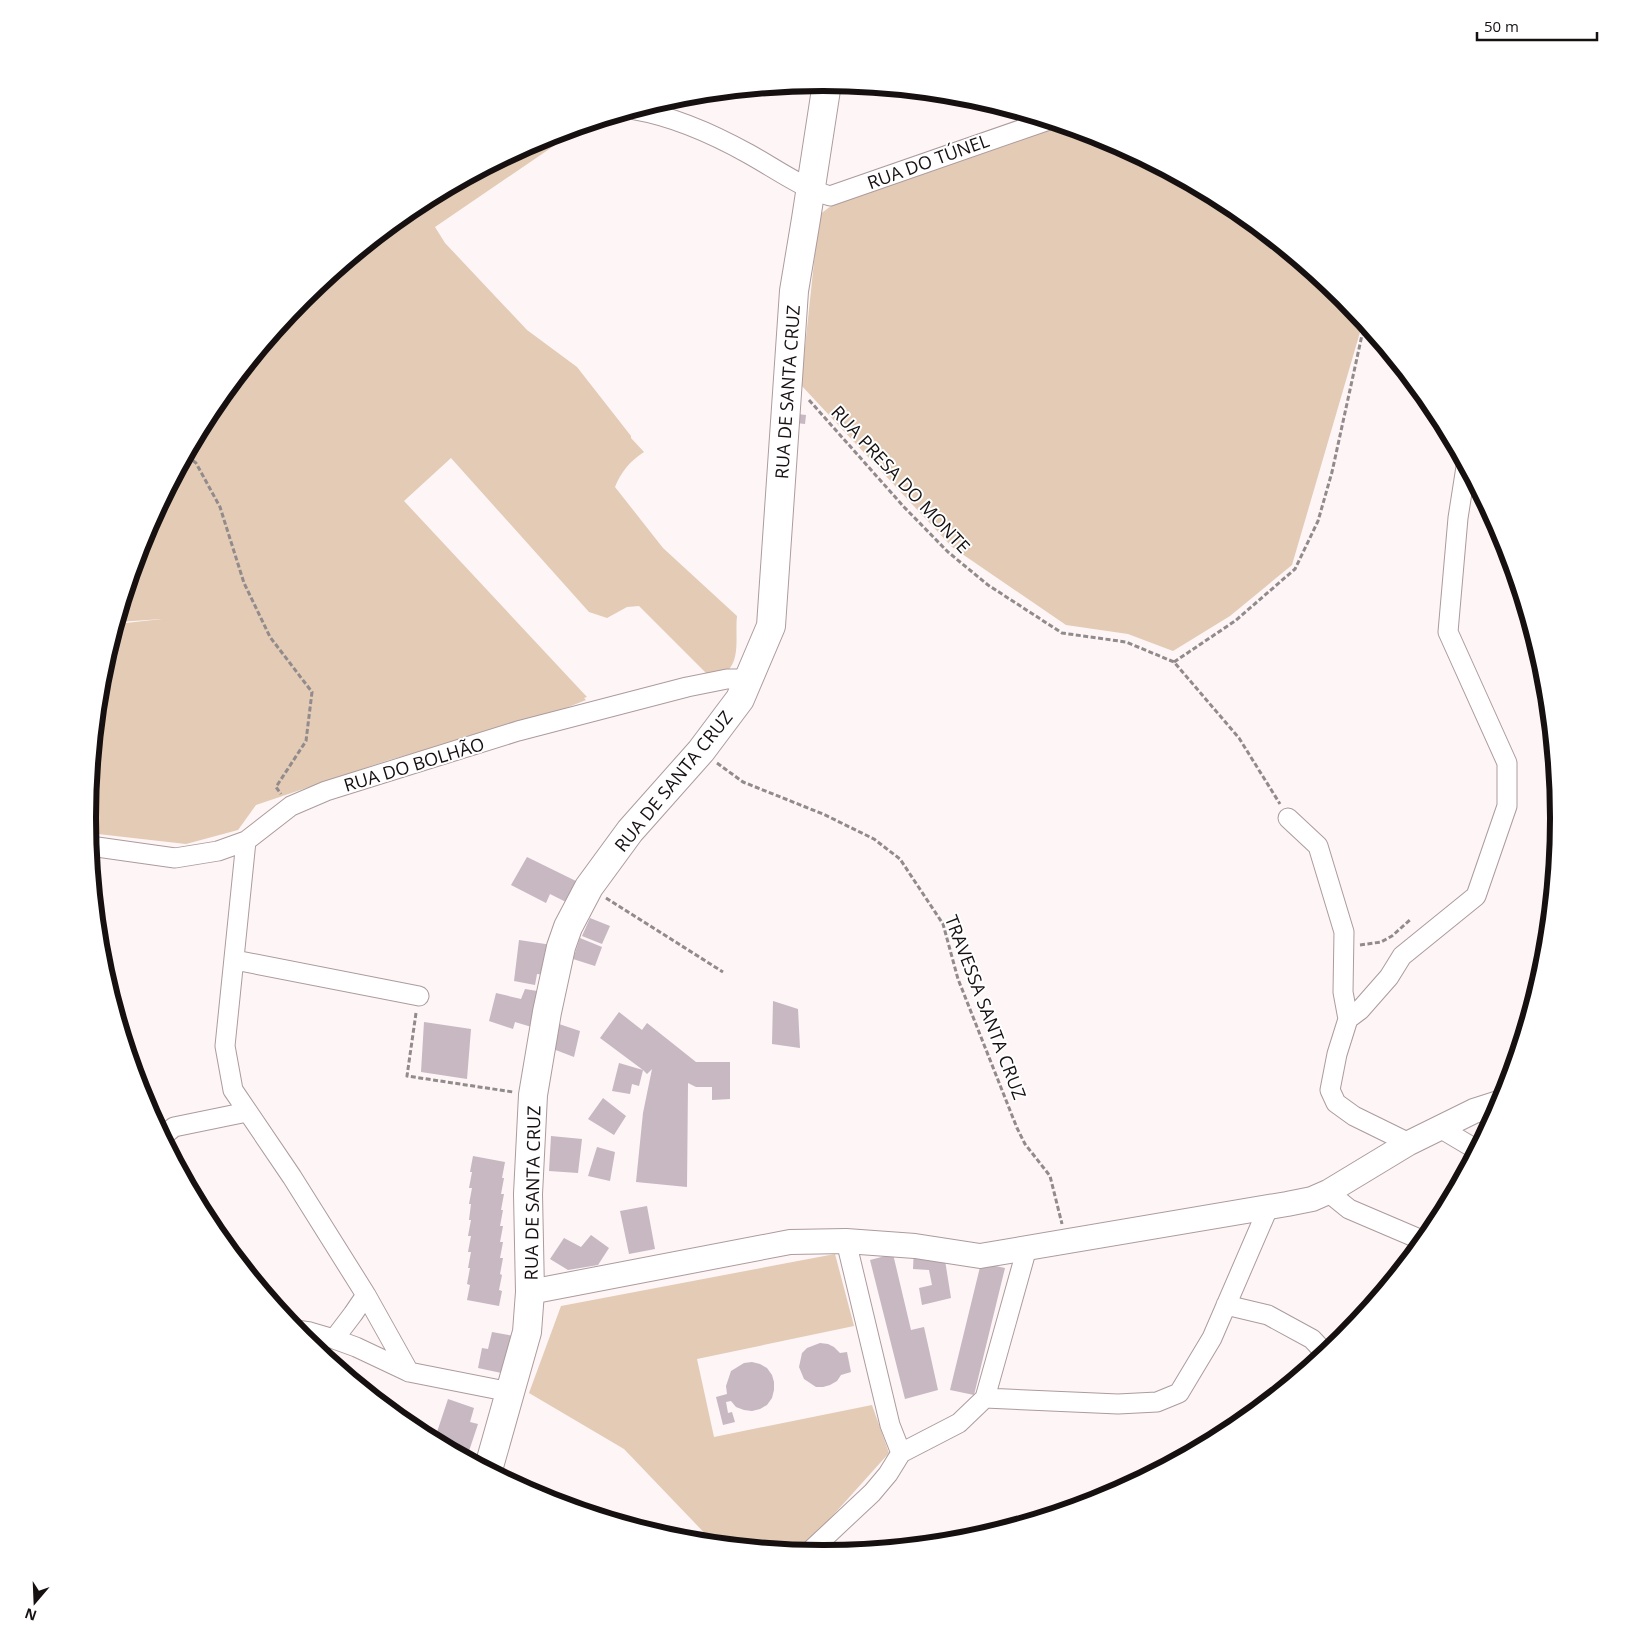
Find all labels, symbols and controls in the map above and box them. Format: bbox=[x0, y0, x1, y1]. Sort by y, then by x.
scale bar bbox=[1477, 10, 1597, 42]
text: 50 m bbox=[1484, 16, 1519, 36]
street label: RUA DO TÚNEL bbox=[864, 128, 992, 194]
street label: RUA DE SANTA CRUZ bbox=[769, 304, 805, 480]
street label: RUA PRESA DO MONTE bbox=[826, 400, 976, 558]
street label: RUA DE SANTA CRUZ bbox=[609, 706, 737, 856]
street label: RUA DO BOLHÃO bbox=[341, 731, 487, 797]
street label: TRAVESSA SANTA CRUZ bbox=[940, 911, 1032, 1103]
street label: RUA DE SANTA CRUZ bbox=[518, 1105, 546, 1281]
north arrow bbox=[10, 1577, 60, 1627]
text: N bbox=[22, 1604, 39, 1626]

